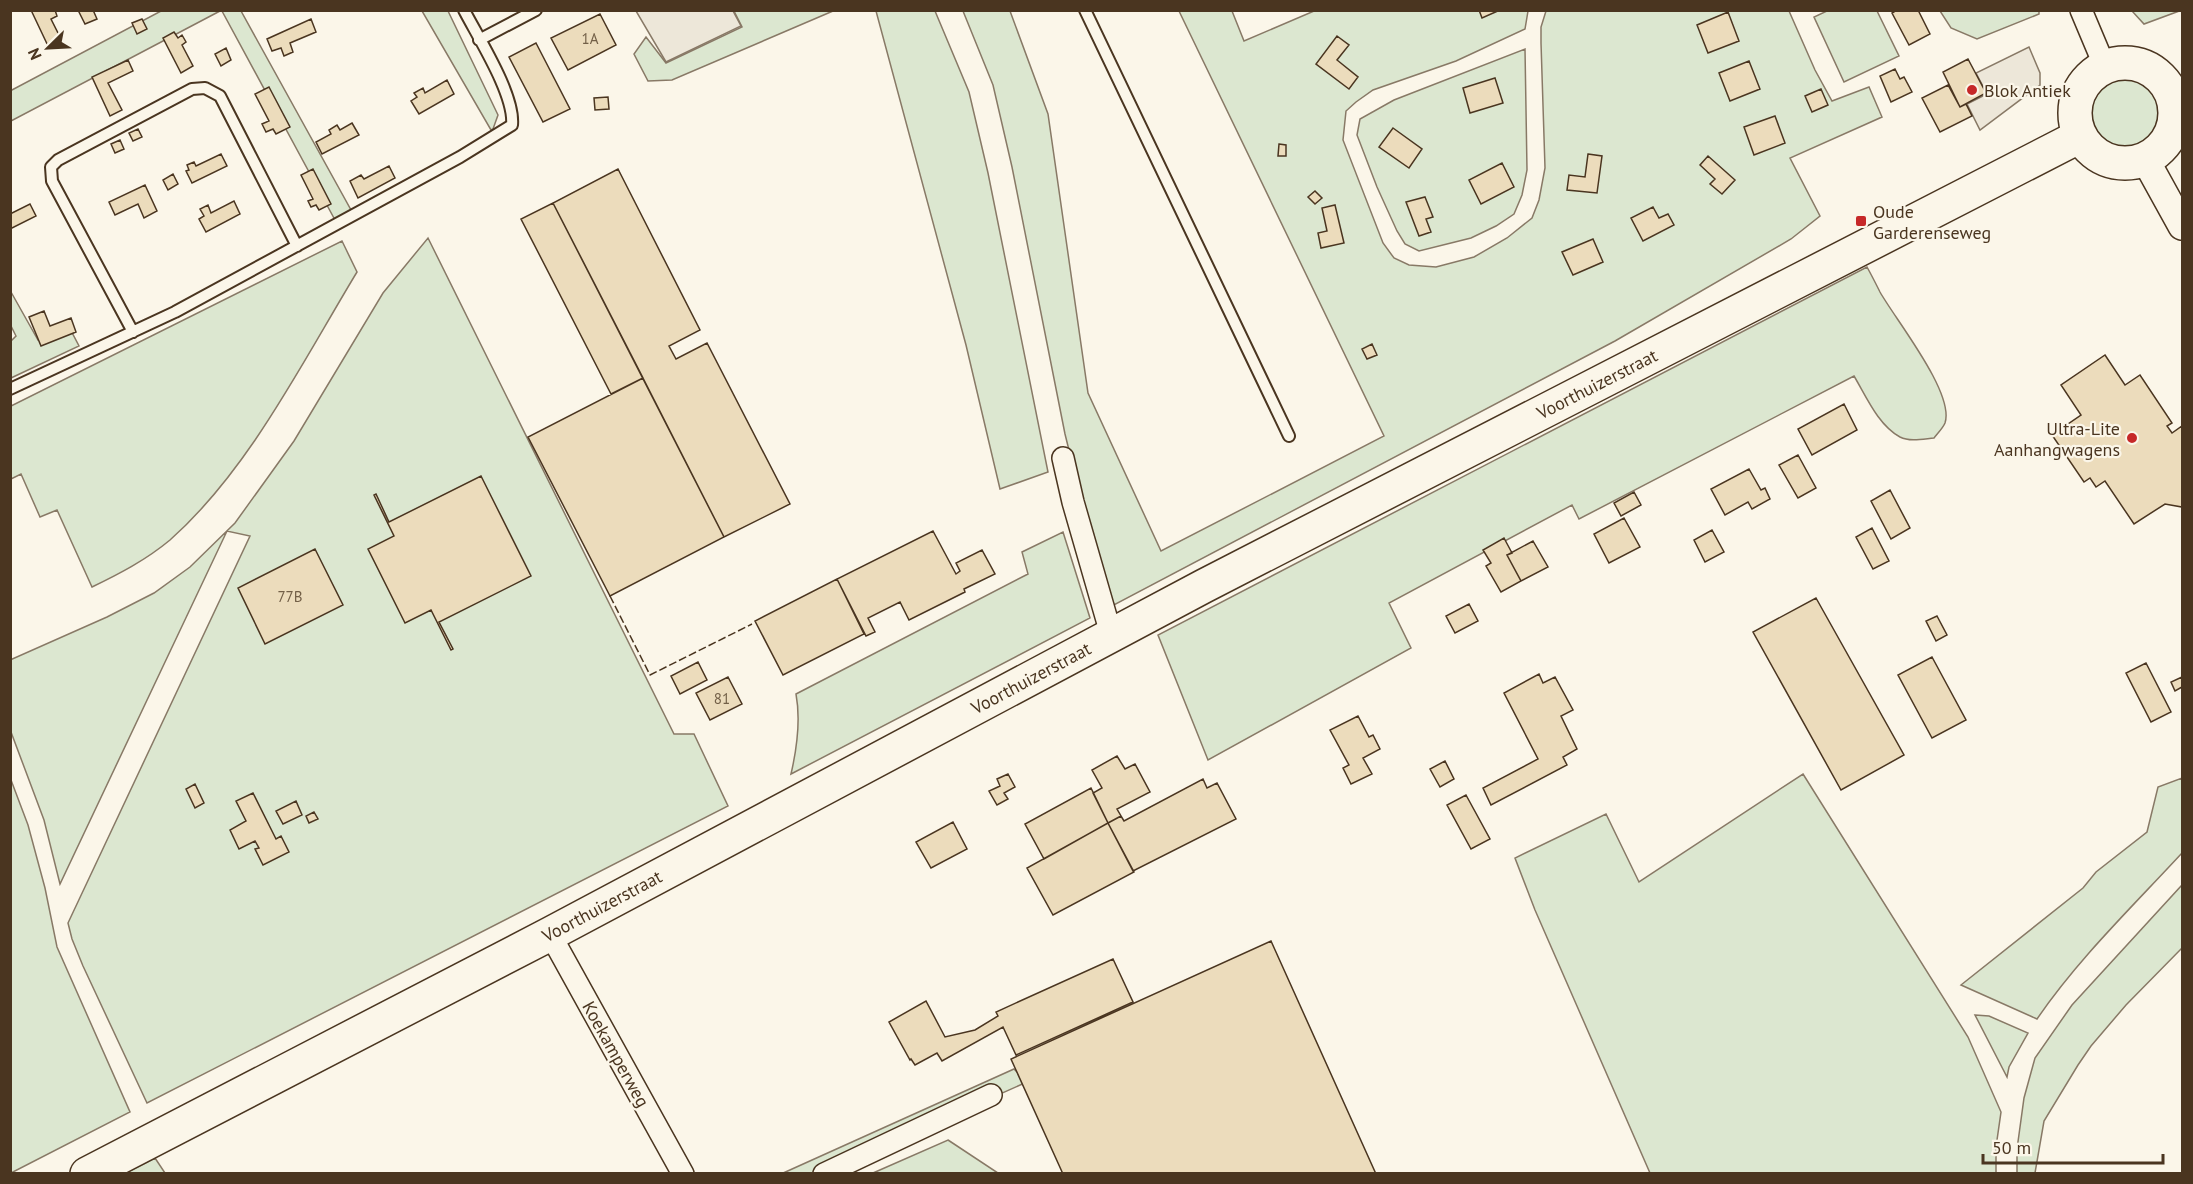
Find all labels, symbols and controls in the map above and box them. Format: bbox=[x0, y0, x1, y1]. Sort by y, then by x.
north arrow bbox=[18, 18, 78, 78]
house number: 1A bbox=[582, 29, 599, 48]
text: N bbox=[23, 45, 46, 63]
place label: Blok Antiek bbox=[1984, 79, 2071, 102]
marker: Blok Antiek bbox=[1965, 83, 1979, 97]
place label: Oude Garderenseweg bbox=[1873, 200, 1991, 244]
marker: Oude Garderenseweg bbox=[1854, 214, 1868, 228]
street label: Voorthuizerstraat bbox=[1532, 344, 1661, 425]
place label: Ultra-Lite Aanhangwagens bbox=[1994, 417, 2120, 461]
marker: Ultra-Lite Aanhangwagens bbox=[2125, 431, 2139, 445]
house number: 77B bbox=[277, 587, 303, 606]
street label: Voorthuizerstraat bbox=[966, 637, 1095, 720]
house number: 81 bbox=[714, 689, 730, 708]
street label: Voorthuizerstraat bbox=[537, 865, 666, 948]
street label: Koekamperweg bbox=[577, 997, 655, 1111]
scale bar bbox=[1983, 1127, 2163, 1165]
text: 50 m bbox=[1992, 1136, 2031, 1159]

